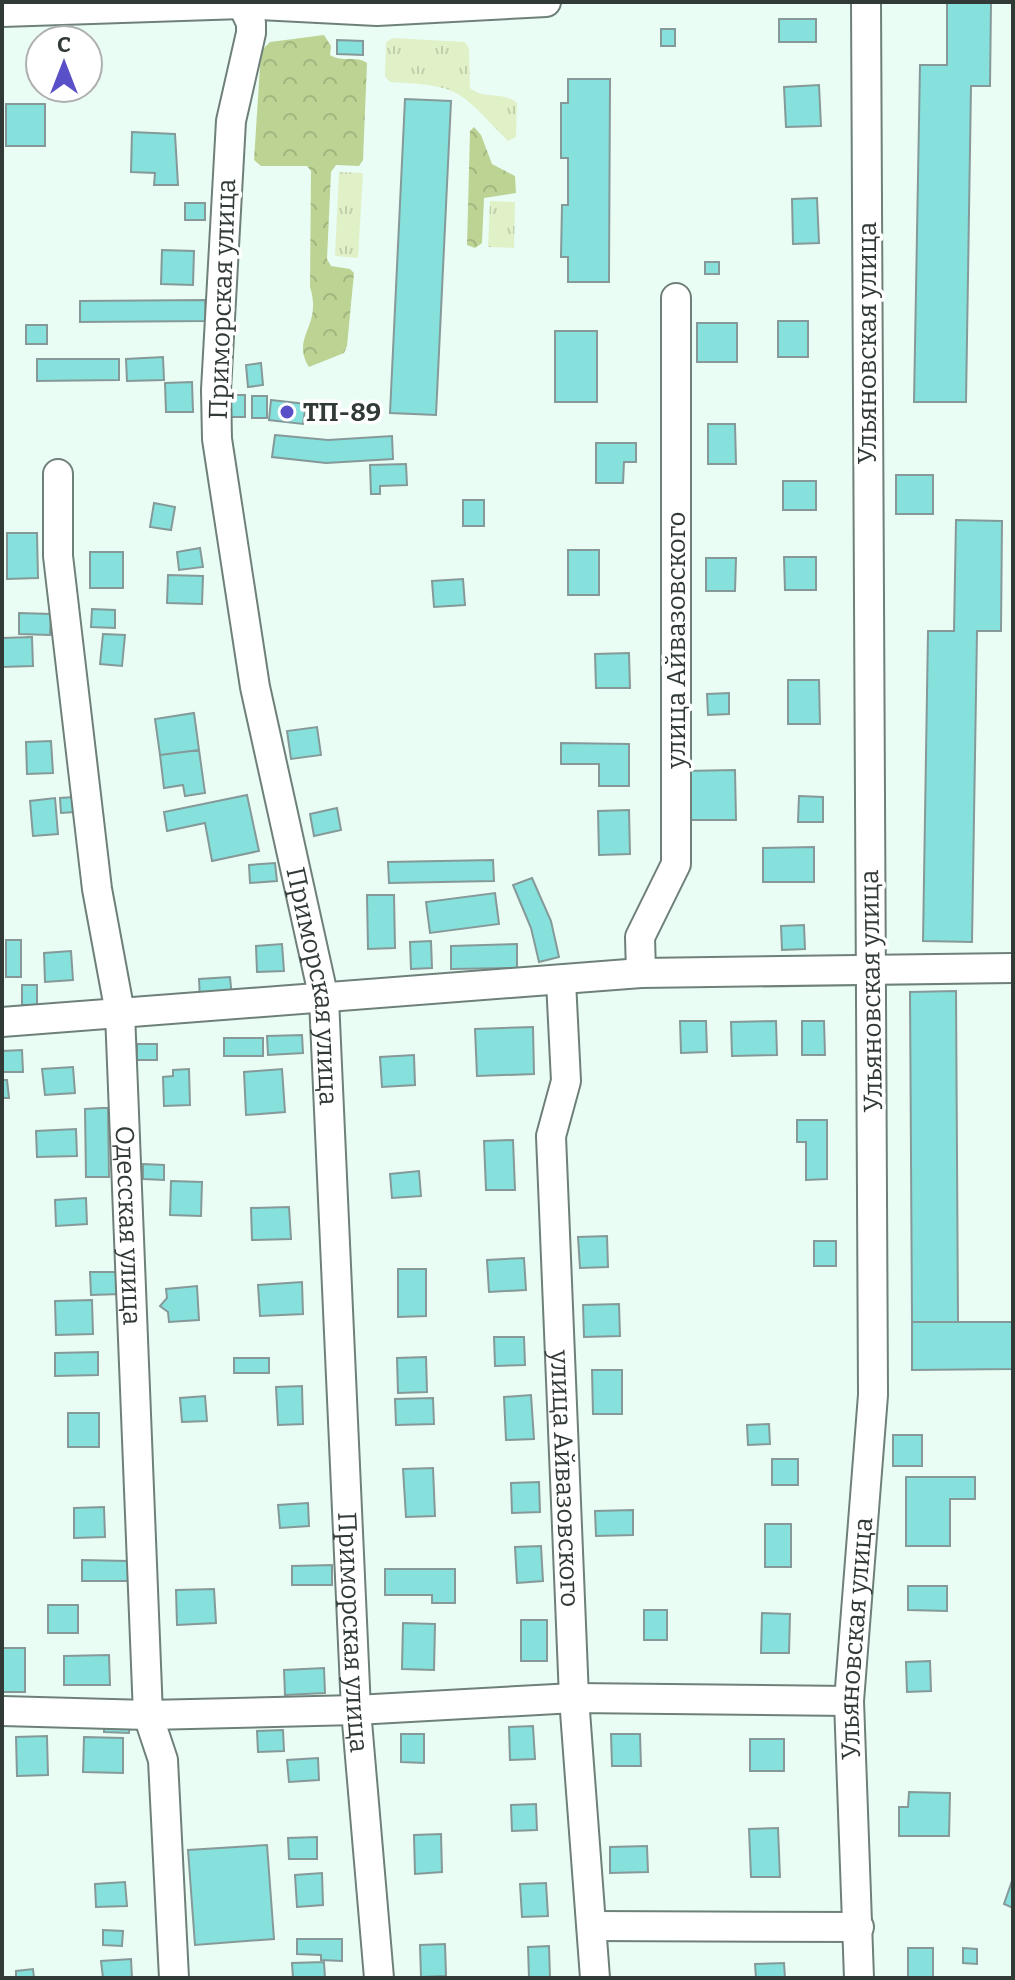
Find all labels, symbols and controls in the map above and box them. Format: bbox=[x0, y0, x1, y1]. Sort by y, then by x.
north arrow bbox=[24, 24, 104, 104]
text: С bbox=[57, 31, 71, 58]
street label: Приморская улица bbox=[203, 178, 242, 420]
street label: Ульяновская улица bbox=[852, 222, 883, 464]
place label: ТП-89 bbox=[303, 397, 381, 428]
marker: ТП-89 bbox=[278, 403, 296, 421]
street label: улица Айвазовского bbox=[661, 512, 692, 769]
street label: Приморская улица bbox=[279, 864, 344, 1106]
street label: Ульяновская улица bbox=[854, 869, 889, 1113]
street label: Одесская улица bbox=[109, 1125, 147, 1326]
street label: улица Айвазовского bbox=[544, 1349, 585, 1608]
street label: Приморская улица bbox=[331, 1511, 375, 1754]
street label: Ульяновская улица bbox=[834, 1516, 879, 1760]

